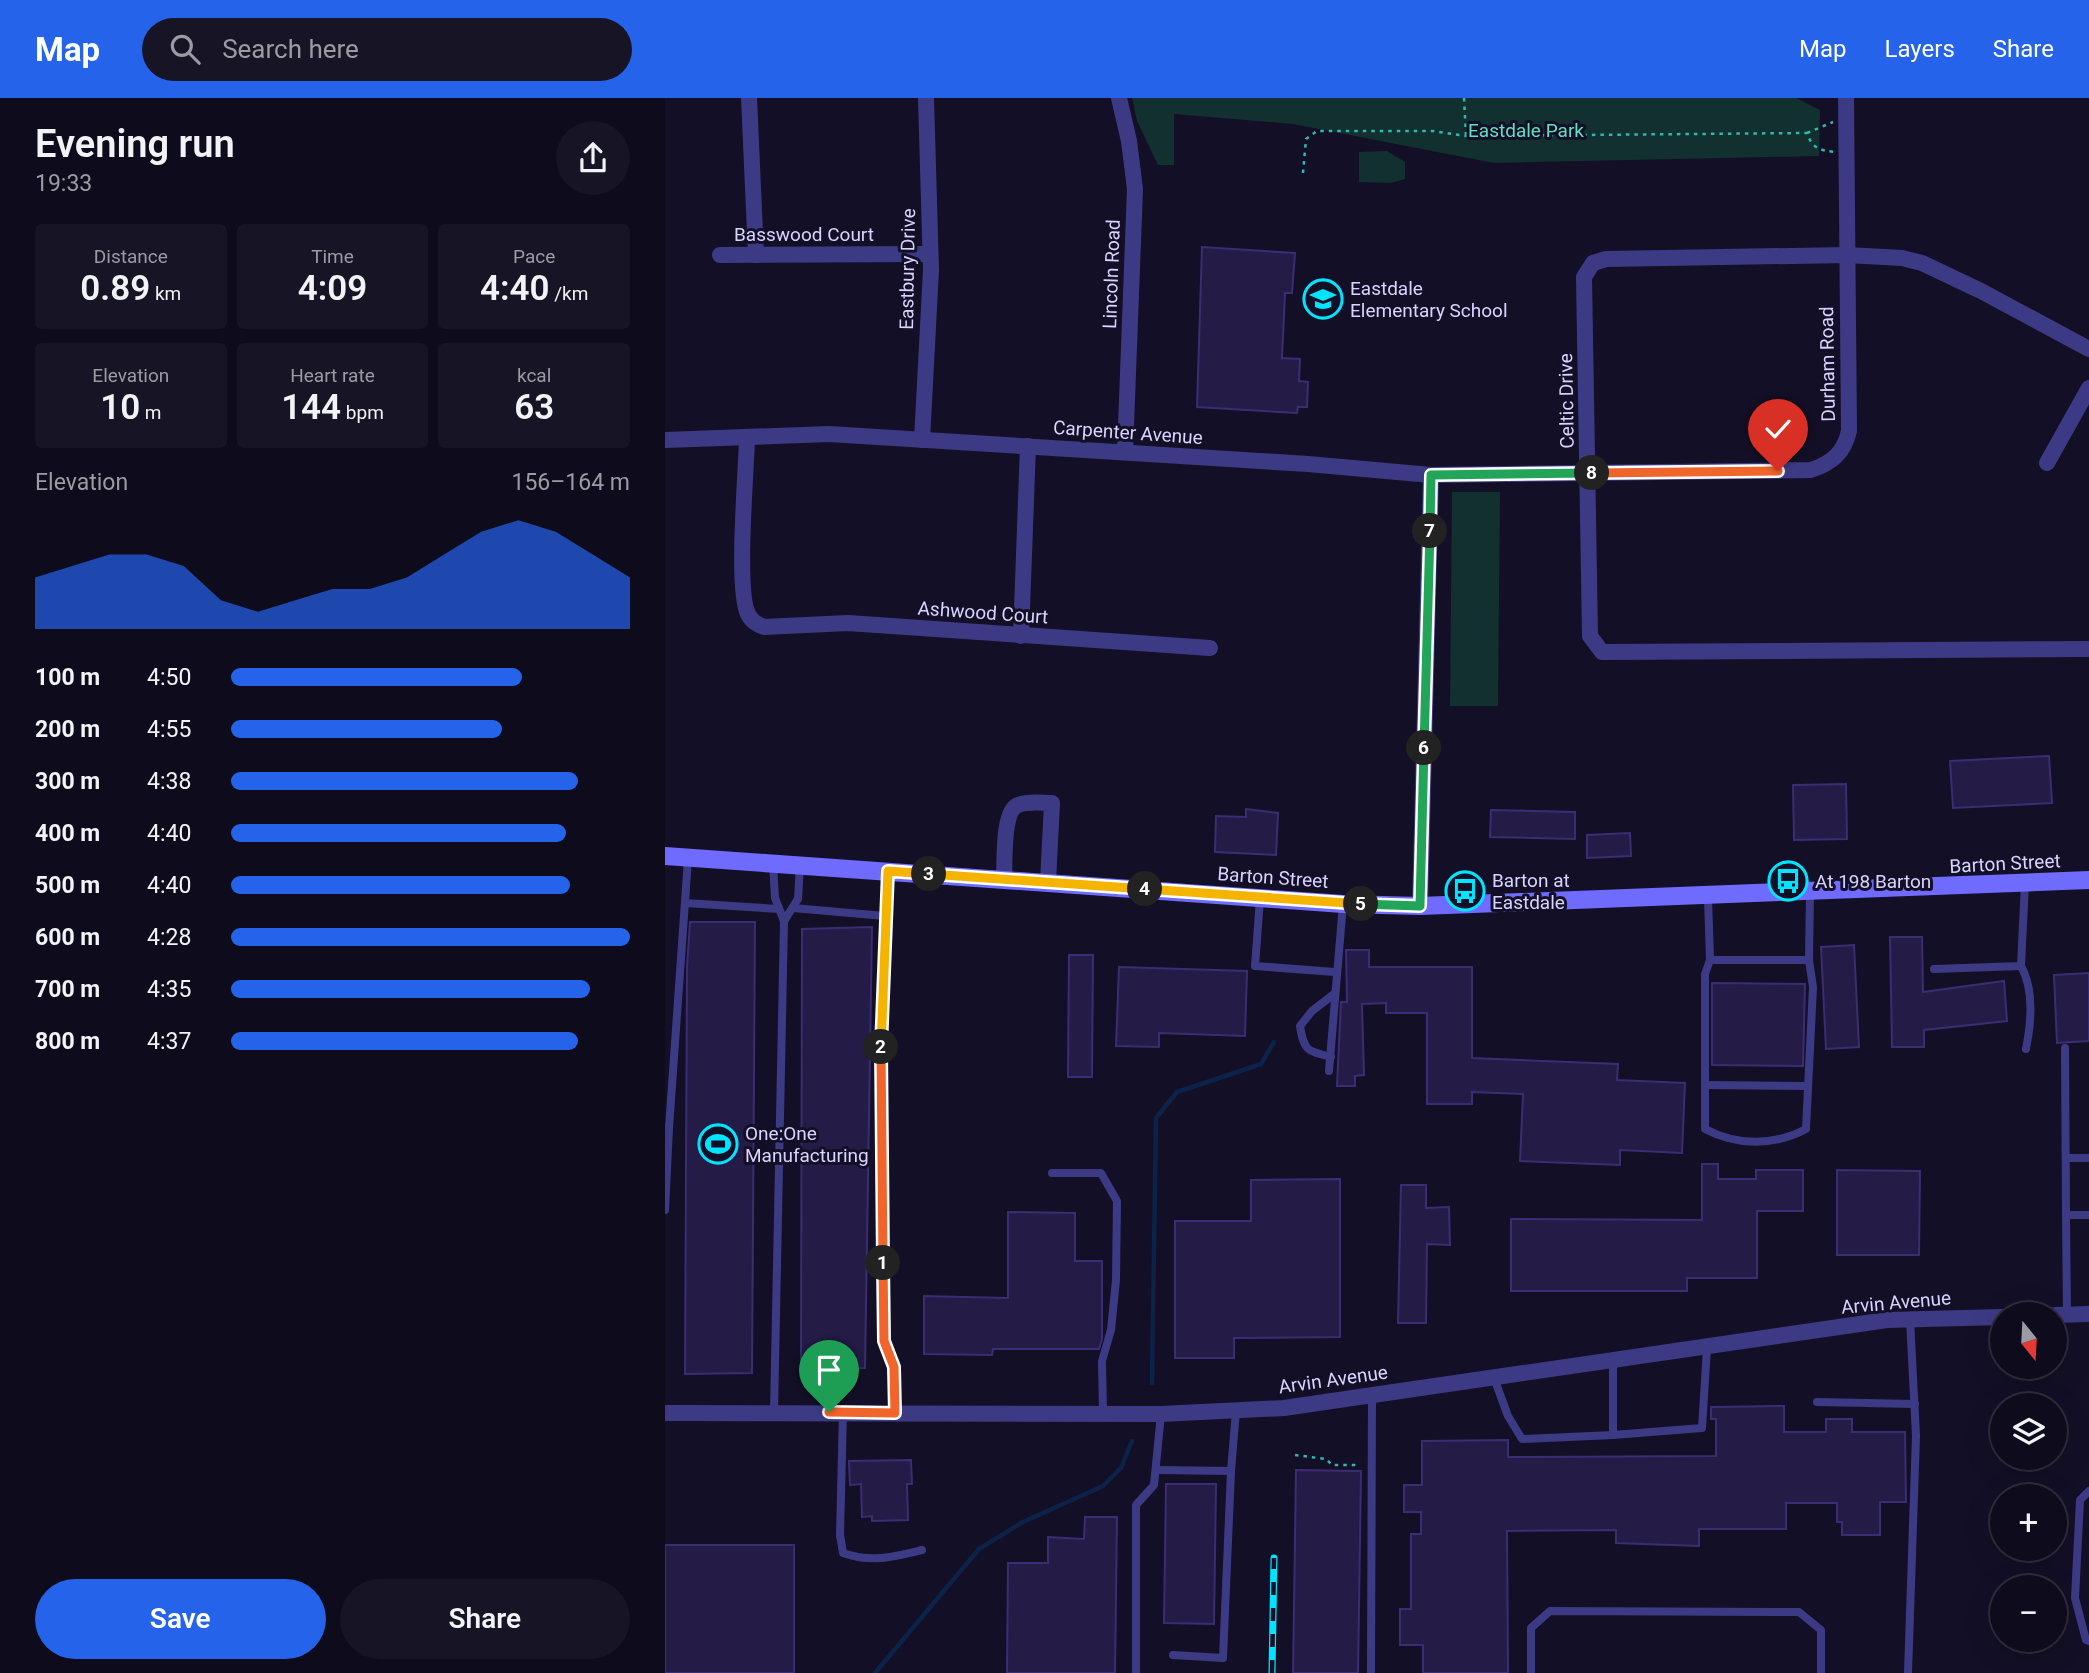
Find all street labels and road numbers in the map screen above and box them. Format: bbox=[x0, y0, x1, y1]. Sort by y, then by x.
street label: Eastbury Drive bbox=[895, 208, 920, 330]
street label: Lincoln Road bbox=[1098, 219, 1125, 329]
street label: Basswood Court bbox=[734, 223, 874, 246]
street label: Durham Road bbox=[1815, 306, 1840, 422]
street label: Celtic Drive bbox=[1554, 353, 1579, 449]
street label: Carpenter Avenue bbox=[1052, 416, 1204, 449]
street label: Ashwood Court bbox=[917, 596, 1049, 629]
street label: Barton Street bbox=[1949, 849, 2061, 878]
street label: Barton Street bbox=[1217, 862, 1329, 893]
street label: Arvin Avenue bbox=[1840, 1286, 1952, 1319]
street label: Arvin Avenue bbox=[1277, 1360, 1389, 1399]

